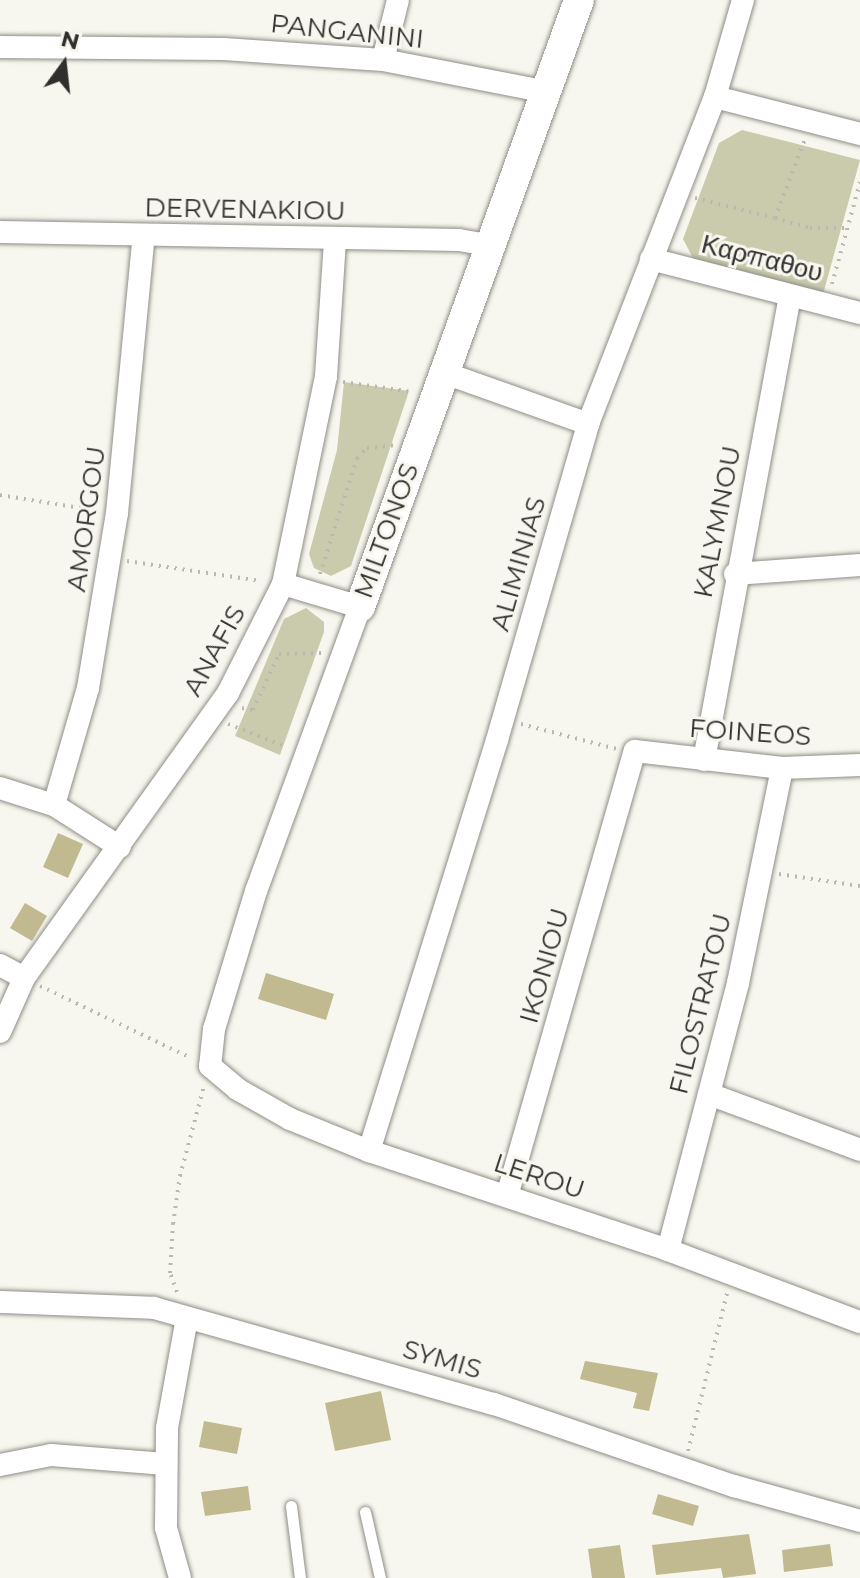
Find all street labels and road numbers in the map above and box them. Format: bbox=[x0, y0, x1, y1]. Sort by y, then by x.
street label: PANGANINI bbox=[269, 8, 425, 56]
street label: DERVENAKIOU bbox=[144, 193, 346, 227]
street label: Καρπαθου bbox=[698, 229, 826, 289]
street label: KALYMNOU bbox=[688, 443, 748, 601]
street label: AMORGOU bbox=[61, 444, 113, 594]
street label: MILTONOS bbox=[348, 459, 426, 603]
street label: ALIMINIAS bbox=[485, 493, 553, 635]
street label: ANAFIS bbox=[177, 600, 253, 702]
street label: FOINEOS bbox=[688, 713, 812, 753]
street label: IKONIOU bbox=[514, 905, 576, 1027]
street label: FILOSTRATOU bbox=[663, 910, 739, 1098]
street label: LEROU bbox=[490, 1148, 588, 1206]
street label: SYMIS bbox=[399, 1334, 485, 1386]

